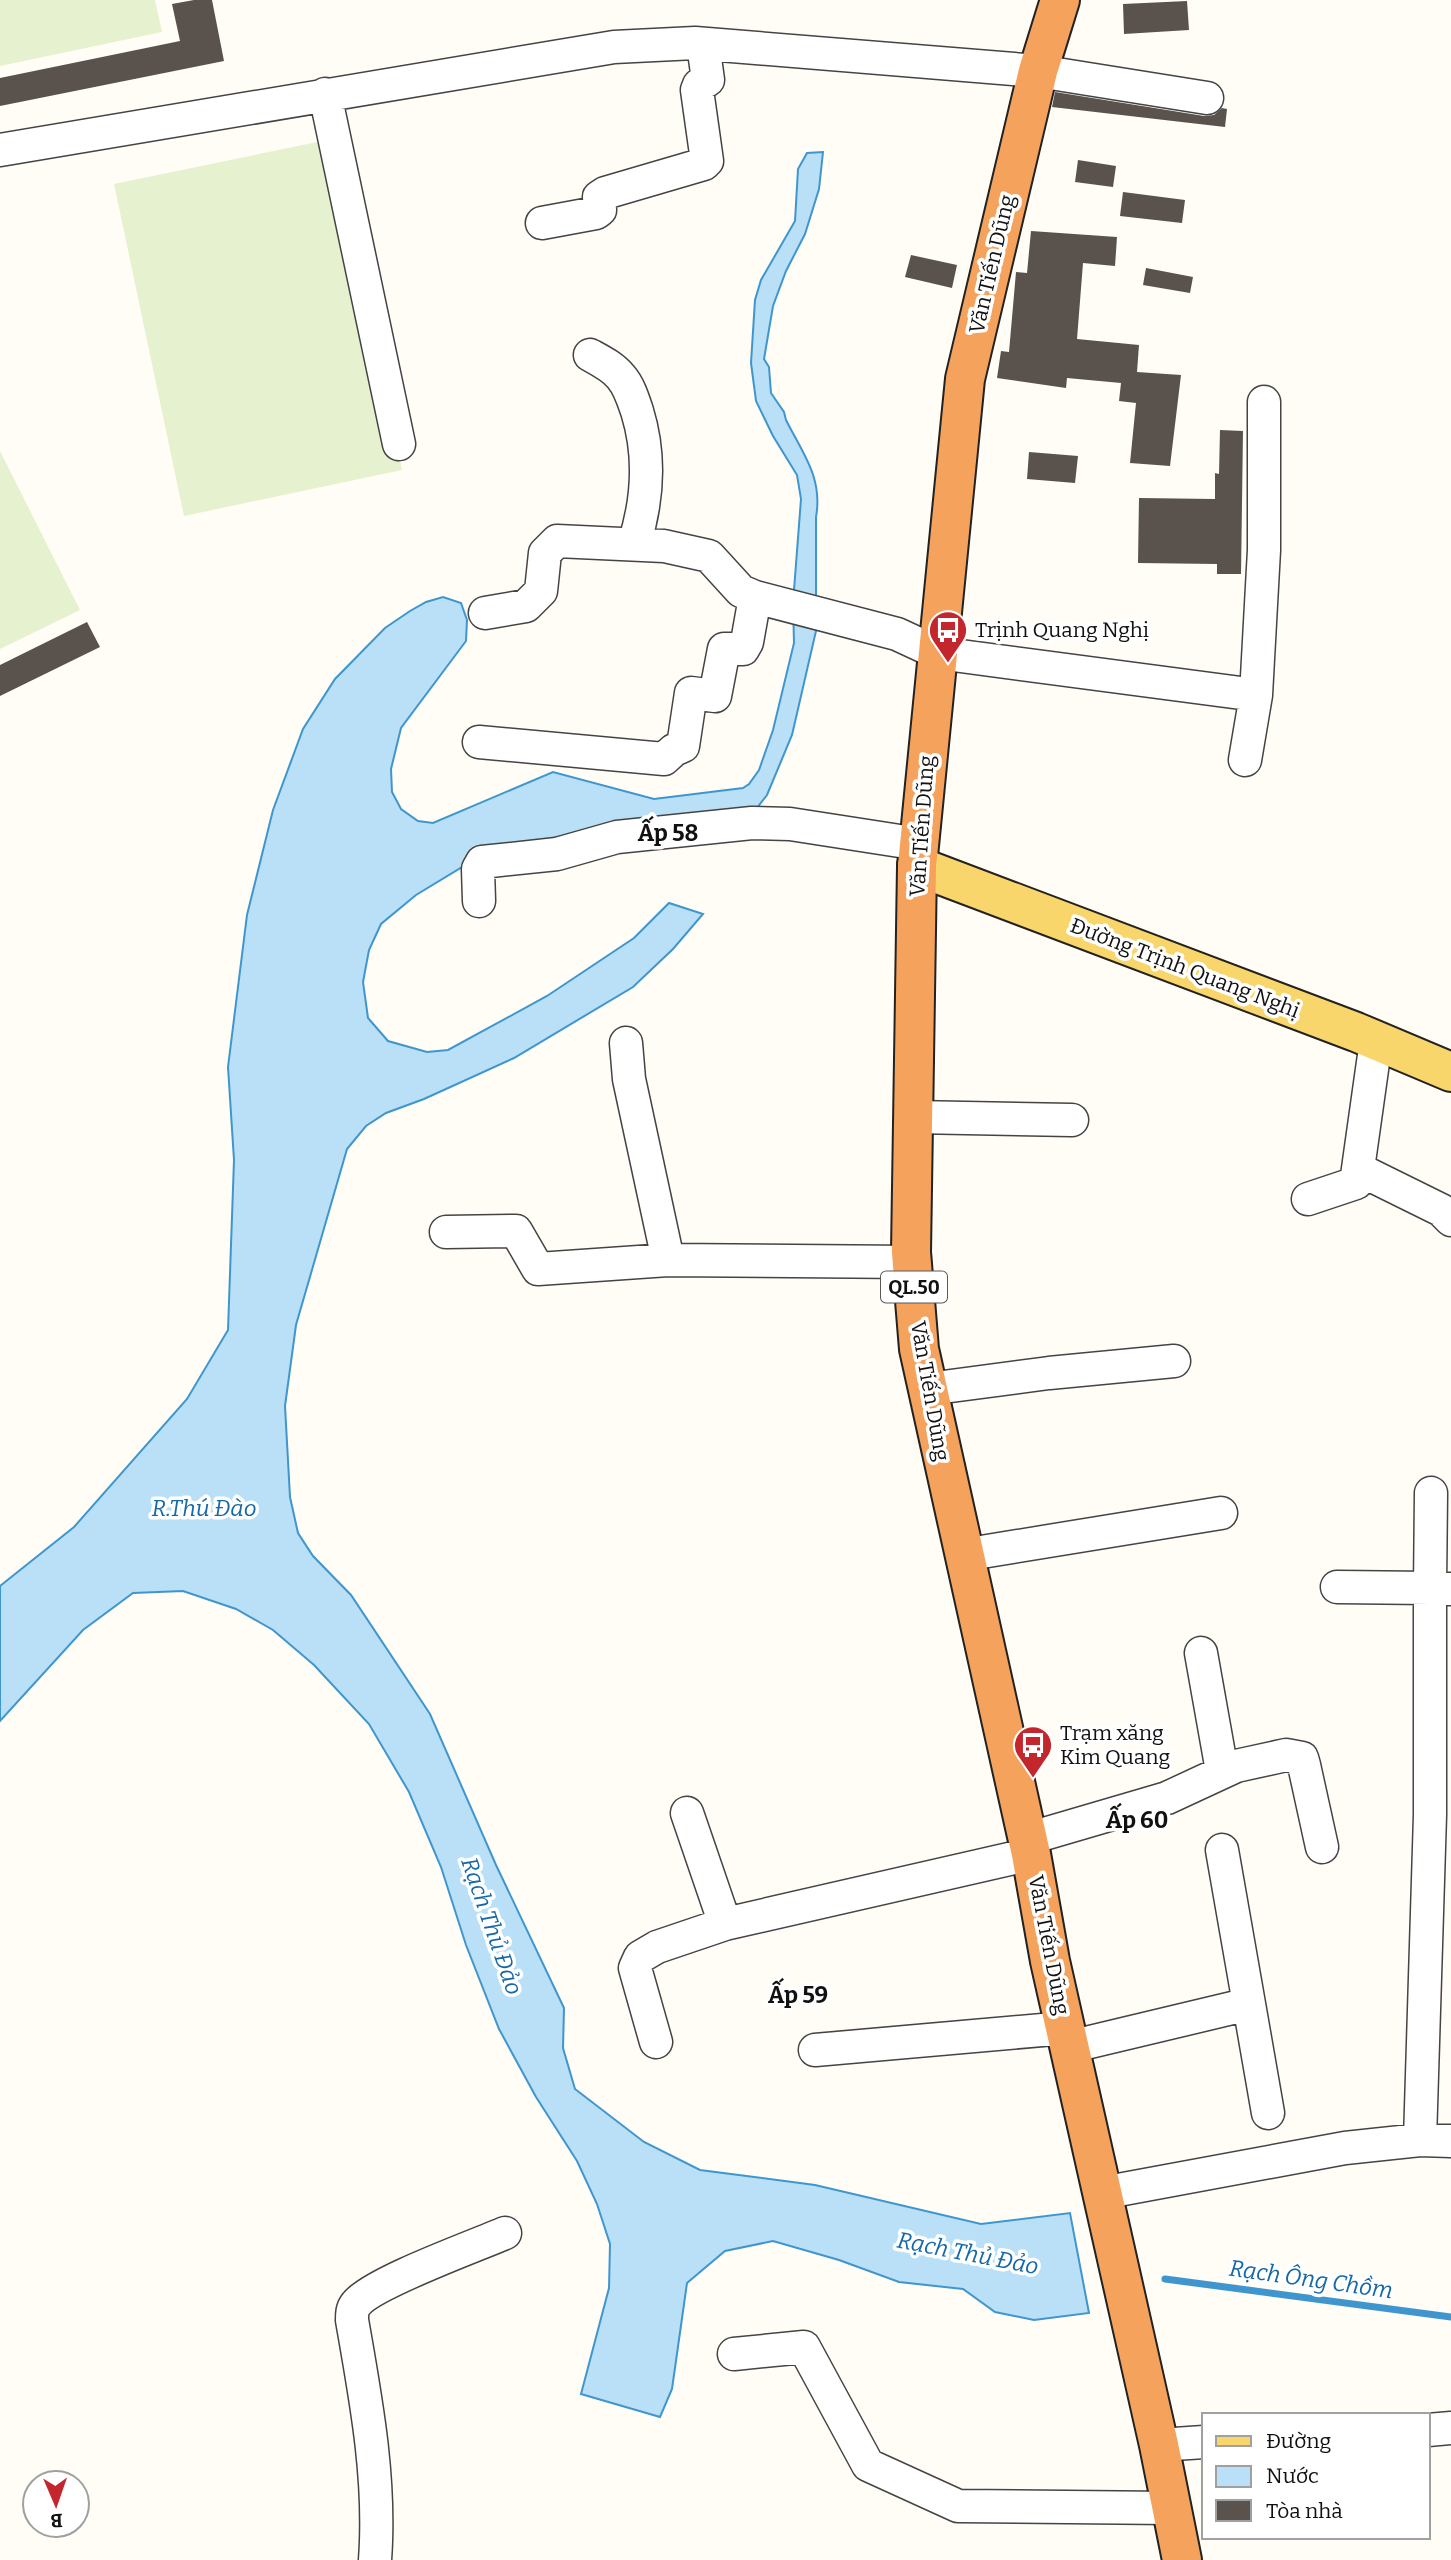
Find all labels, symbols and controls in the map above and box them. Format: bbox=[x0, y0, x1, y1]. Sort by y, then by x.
street label: Văn Tiến Dũng bbox=[963, 192, 1021, 336]
bus stop icon: Trịnh Quang Nghị bbox=[927, 609, 969, 664]
place label: Trịnh Quang Nghị bbox=[975, 617, 1149, 643]
street label: Văn Tiến Dũng bbox=[904, 754, 940, 898]
district label: Ấp 58 bbox=[638, 815, 698, 847]
street label: Đường Trịnh Quang Nghị bbox=[1067, 912, 1303, 1024]
road number: QL.50 bbox=[881, 1272, 947, 1302]
street label: Văn Tiến Dũng bbox=[905, 1319, 955, 1463]
water label: R.Thú Đào bbox=[151, 1494, 257, 1522]
place label: Trạm xăng Kim Quang bbox=[1060, 1720, 1170, 1770]
bus stop icon: Trạm xăng Kim Quang bbox=[1012, 1724, 1054, 1779]
district label: Ấp 60 bbox=[1106, 1802, 1168, 1834]
water label: Rạch Thủ Đảo bbox=[455, 1854, 529, 1998]
street label: Văn Tiến Dũng bbox=[1023, 1873, 1075, 2017]
district label: Ấp 59 bbox=[768, 1977, 828, 2009]
water label: Rạch Thủ Đảo bbox=[895, 2226, 1041, 2280]
water label: Rạch Ông Chồm bbox=[1227, 2254, 1395, 2304]
legend bbox=[1202, 2413, 1430, 2539]
text: Đường bbox=[1266, 2428, 1332, 2454]
text: Nước bbox=[1266, 2463, 1319, 2489]
north arrow bbox=[21, 2469, 91, 2539]
text: Tòa nhà bbox=[1266, 2498, 1343, 2524]
text: B bbox=[50, 2509, 63, 2532]

